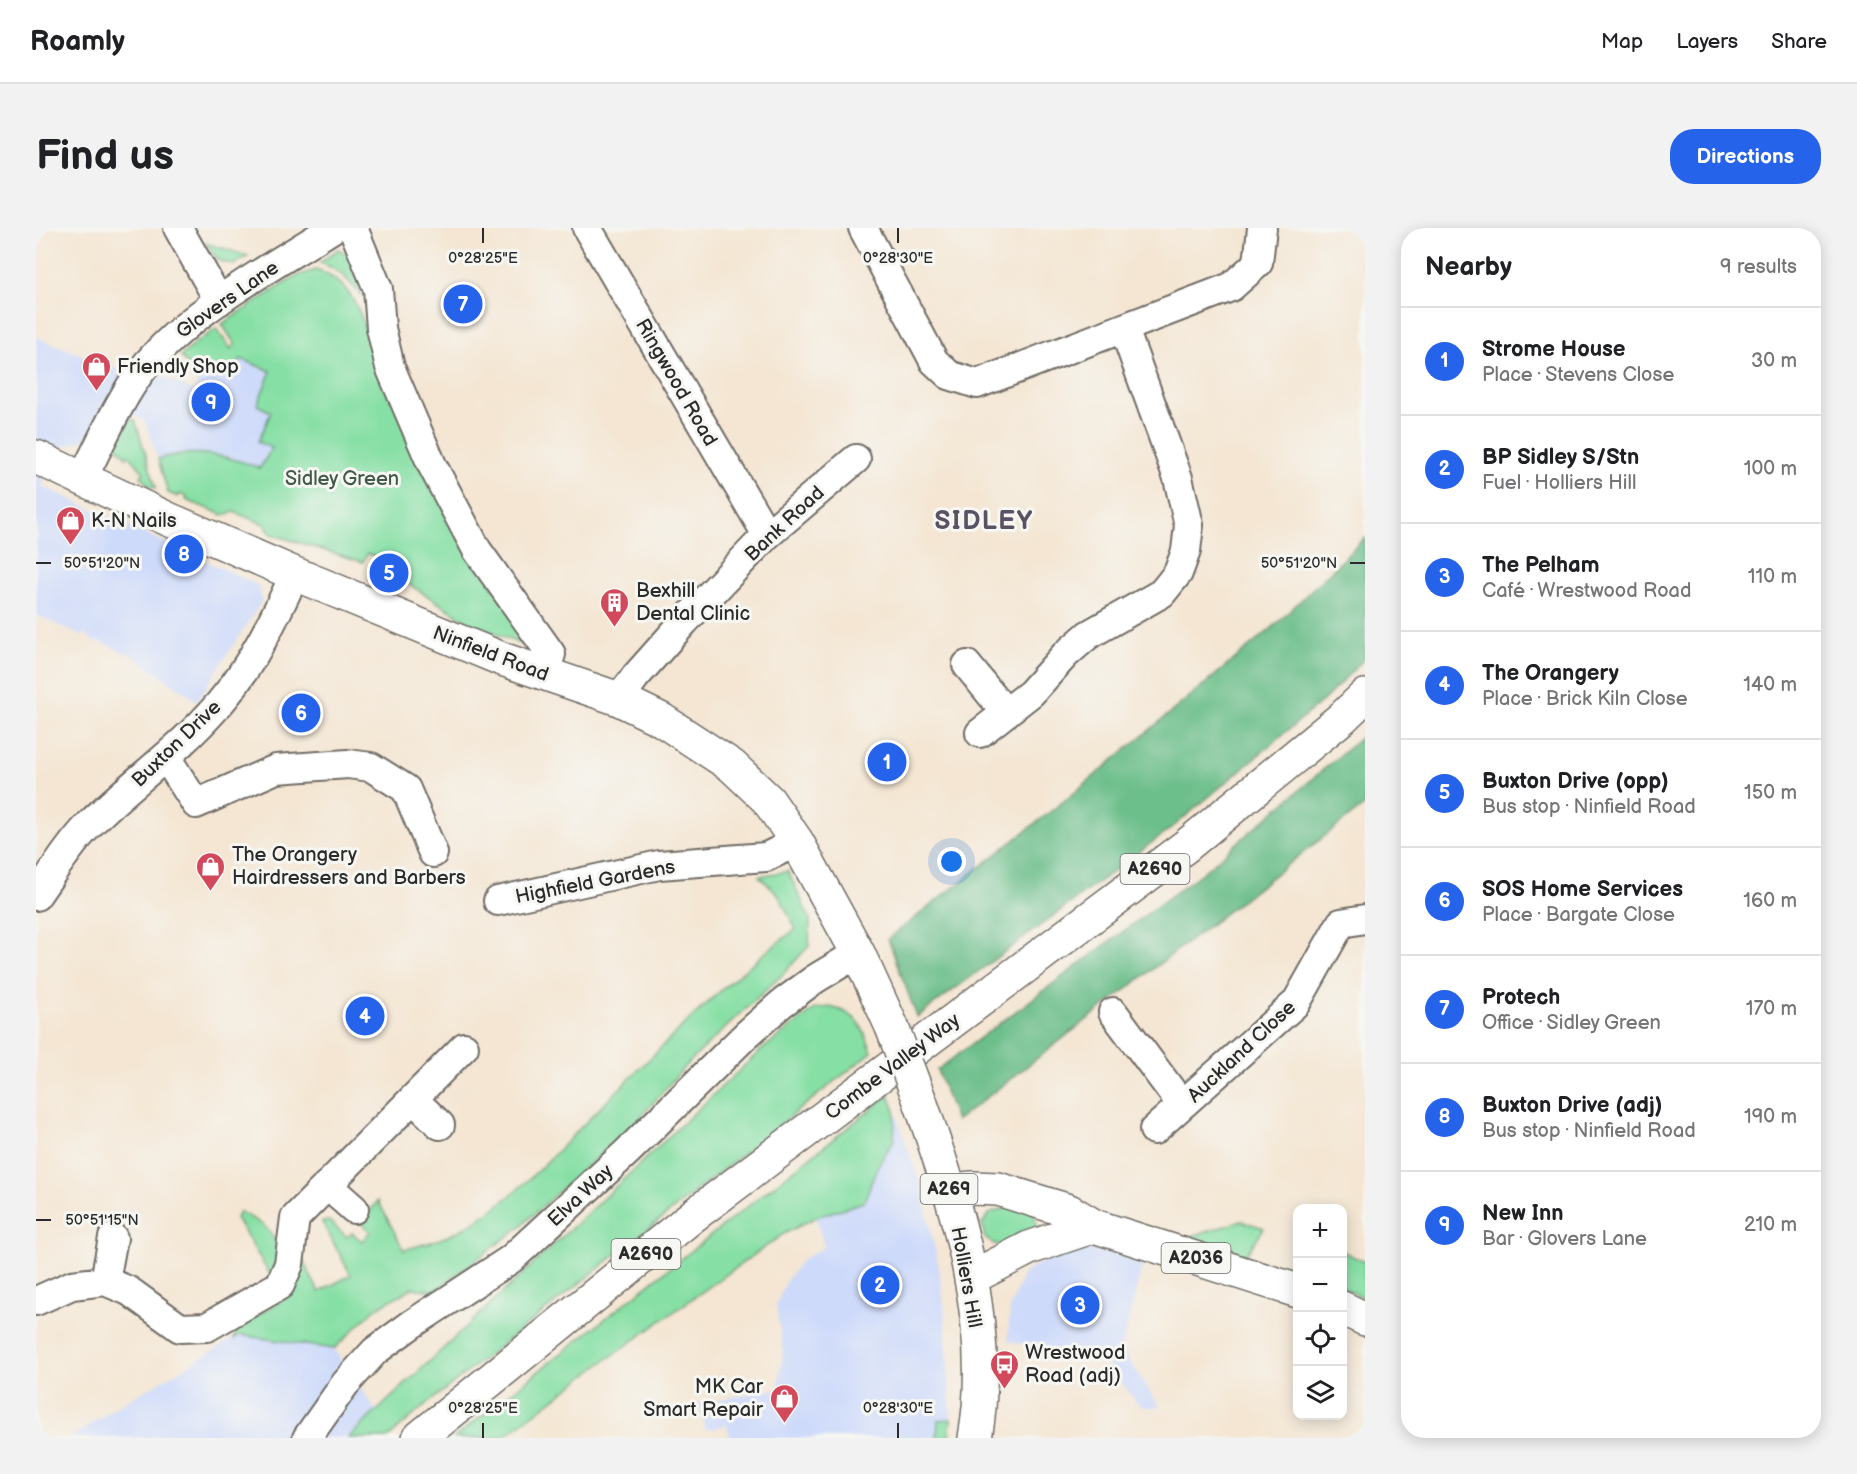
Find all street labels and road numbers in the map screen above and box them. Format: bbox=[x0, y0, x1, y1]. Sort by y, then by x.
street label: Glovers Lane bbox=[172, 256, 284, 344]
street label: Ringwood Road bbox=[630, 315, 722, 450]
street label: Bank Road bbox=[740, 481, 829, 567]
street label: Ninfield Road bbox=[429, 621, 552, 687]
street label: Buxton Drive bbox=[127, 695, 226, 792]
road number: A2690 bbox=[1120, 854, 1190, 884]
street label: Highfield Gardens bbox=[513, 855, 677, 909]
street label: Auckland Close bbox=[1183, 995, 1301, 1108]
street label: Combe Valley Way bbox=[820, 1008, 965, 1125]
street label: Elva Way bbox=[543, 1160, 618, 1232]
road number: A269 bbox=[920, 1174, 978, 1204]
street label: Holliers Hill bbox=[945, 1225, 987, 1330]
road number: A2690 bbox=[612, 1239, 680, 1269]
road number: A2036 bbox=[1162, 1243, 1230, 1273]

